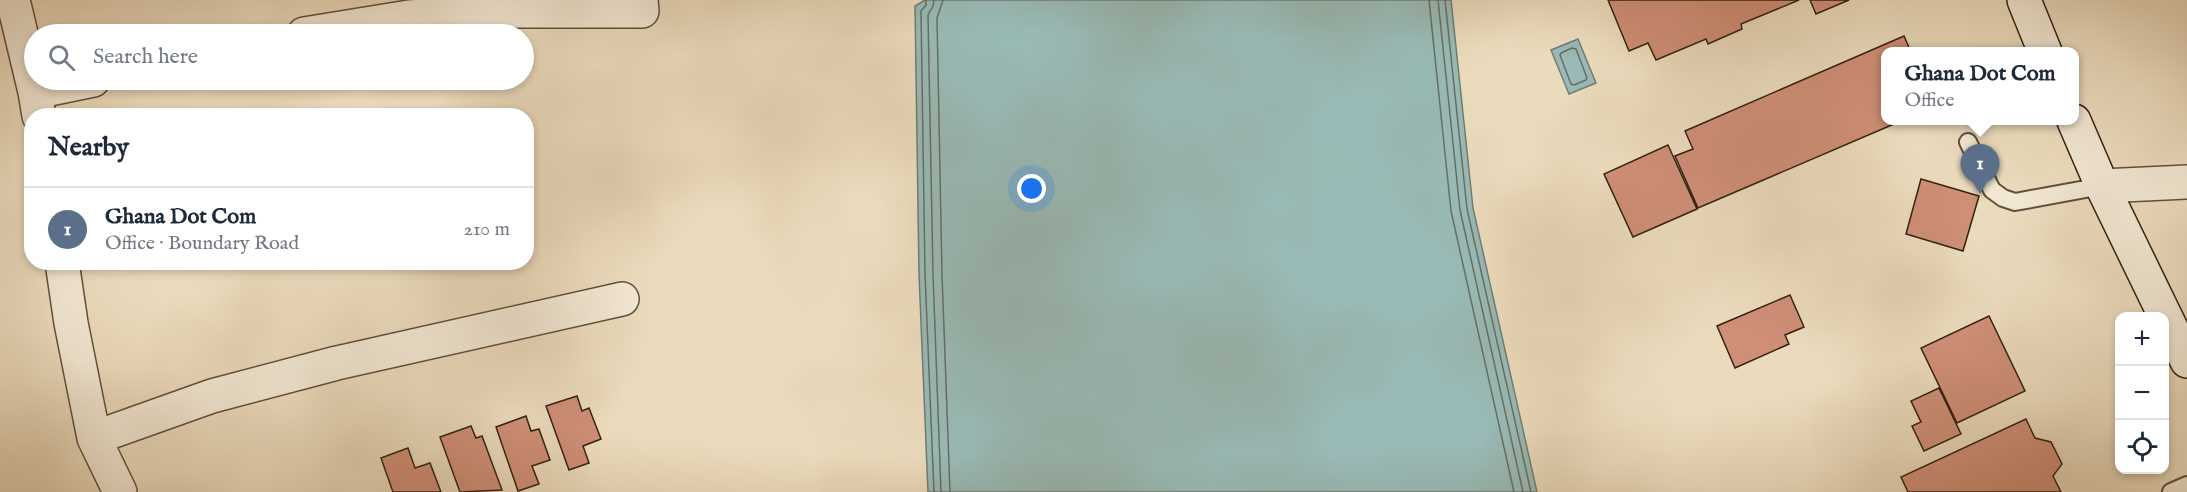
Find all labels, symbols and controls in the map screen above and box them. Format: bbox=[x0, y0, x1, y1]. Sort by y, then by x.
search box bbox=[24, 24, 534, 90]
icon: search bbox=[45, 41, 78, 74]
text: Search here bbox=[93, 43, 198, 71]
popup bbox=[1881, 47, 2079, 125]
text: Ghana Dot Com bbox=[1904, 60, 2056, 88]
text: Office bbox=[1904, 88, 1954, 113]
text: Nearby bbox=[48, 131, 129, 164]
pin: 1 bbox=[1960, 144, 2000, 194]
your location bbox=[1017, 174, 1046, 203]
text: Ghana Dot Com bbox=[105, 203, 256, 231]
text: 1 bbox=[64, 217, 71, 242]
text: 210 m bbox=[464, 217, 510, 242]
text: Office · Boundary Road bbox=[105, 231, 299, 256]
map controls bbox=[2115, 312, 2169, 474]
button: + bbox=[2115, 312, 2169, 366]
button: − bbox=[2115, 366, 2169, 420]
button: locate bbox=[2115, 420, 2169, 474]

